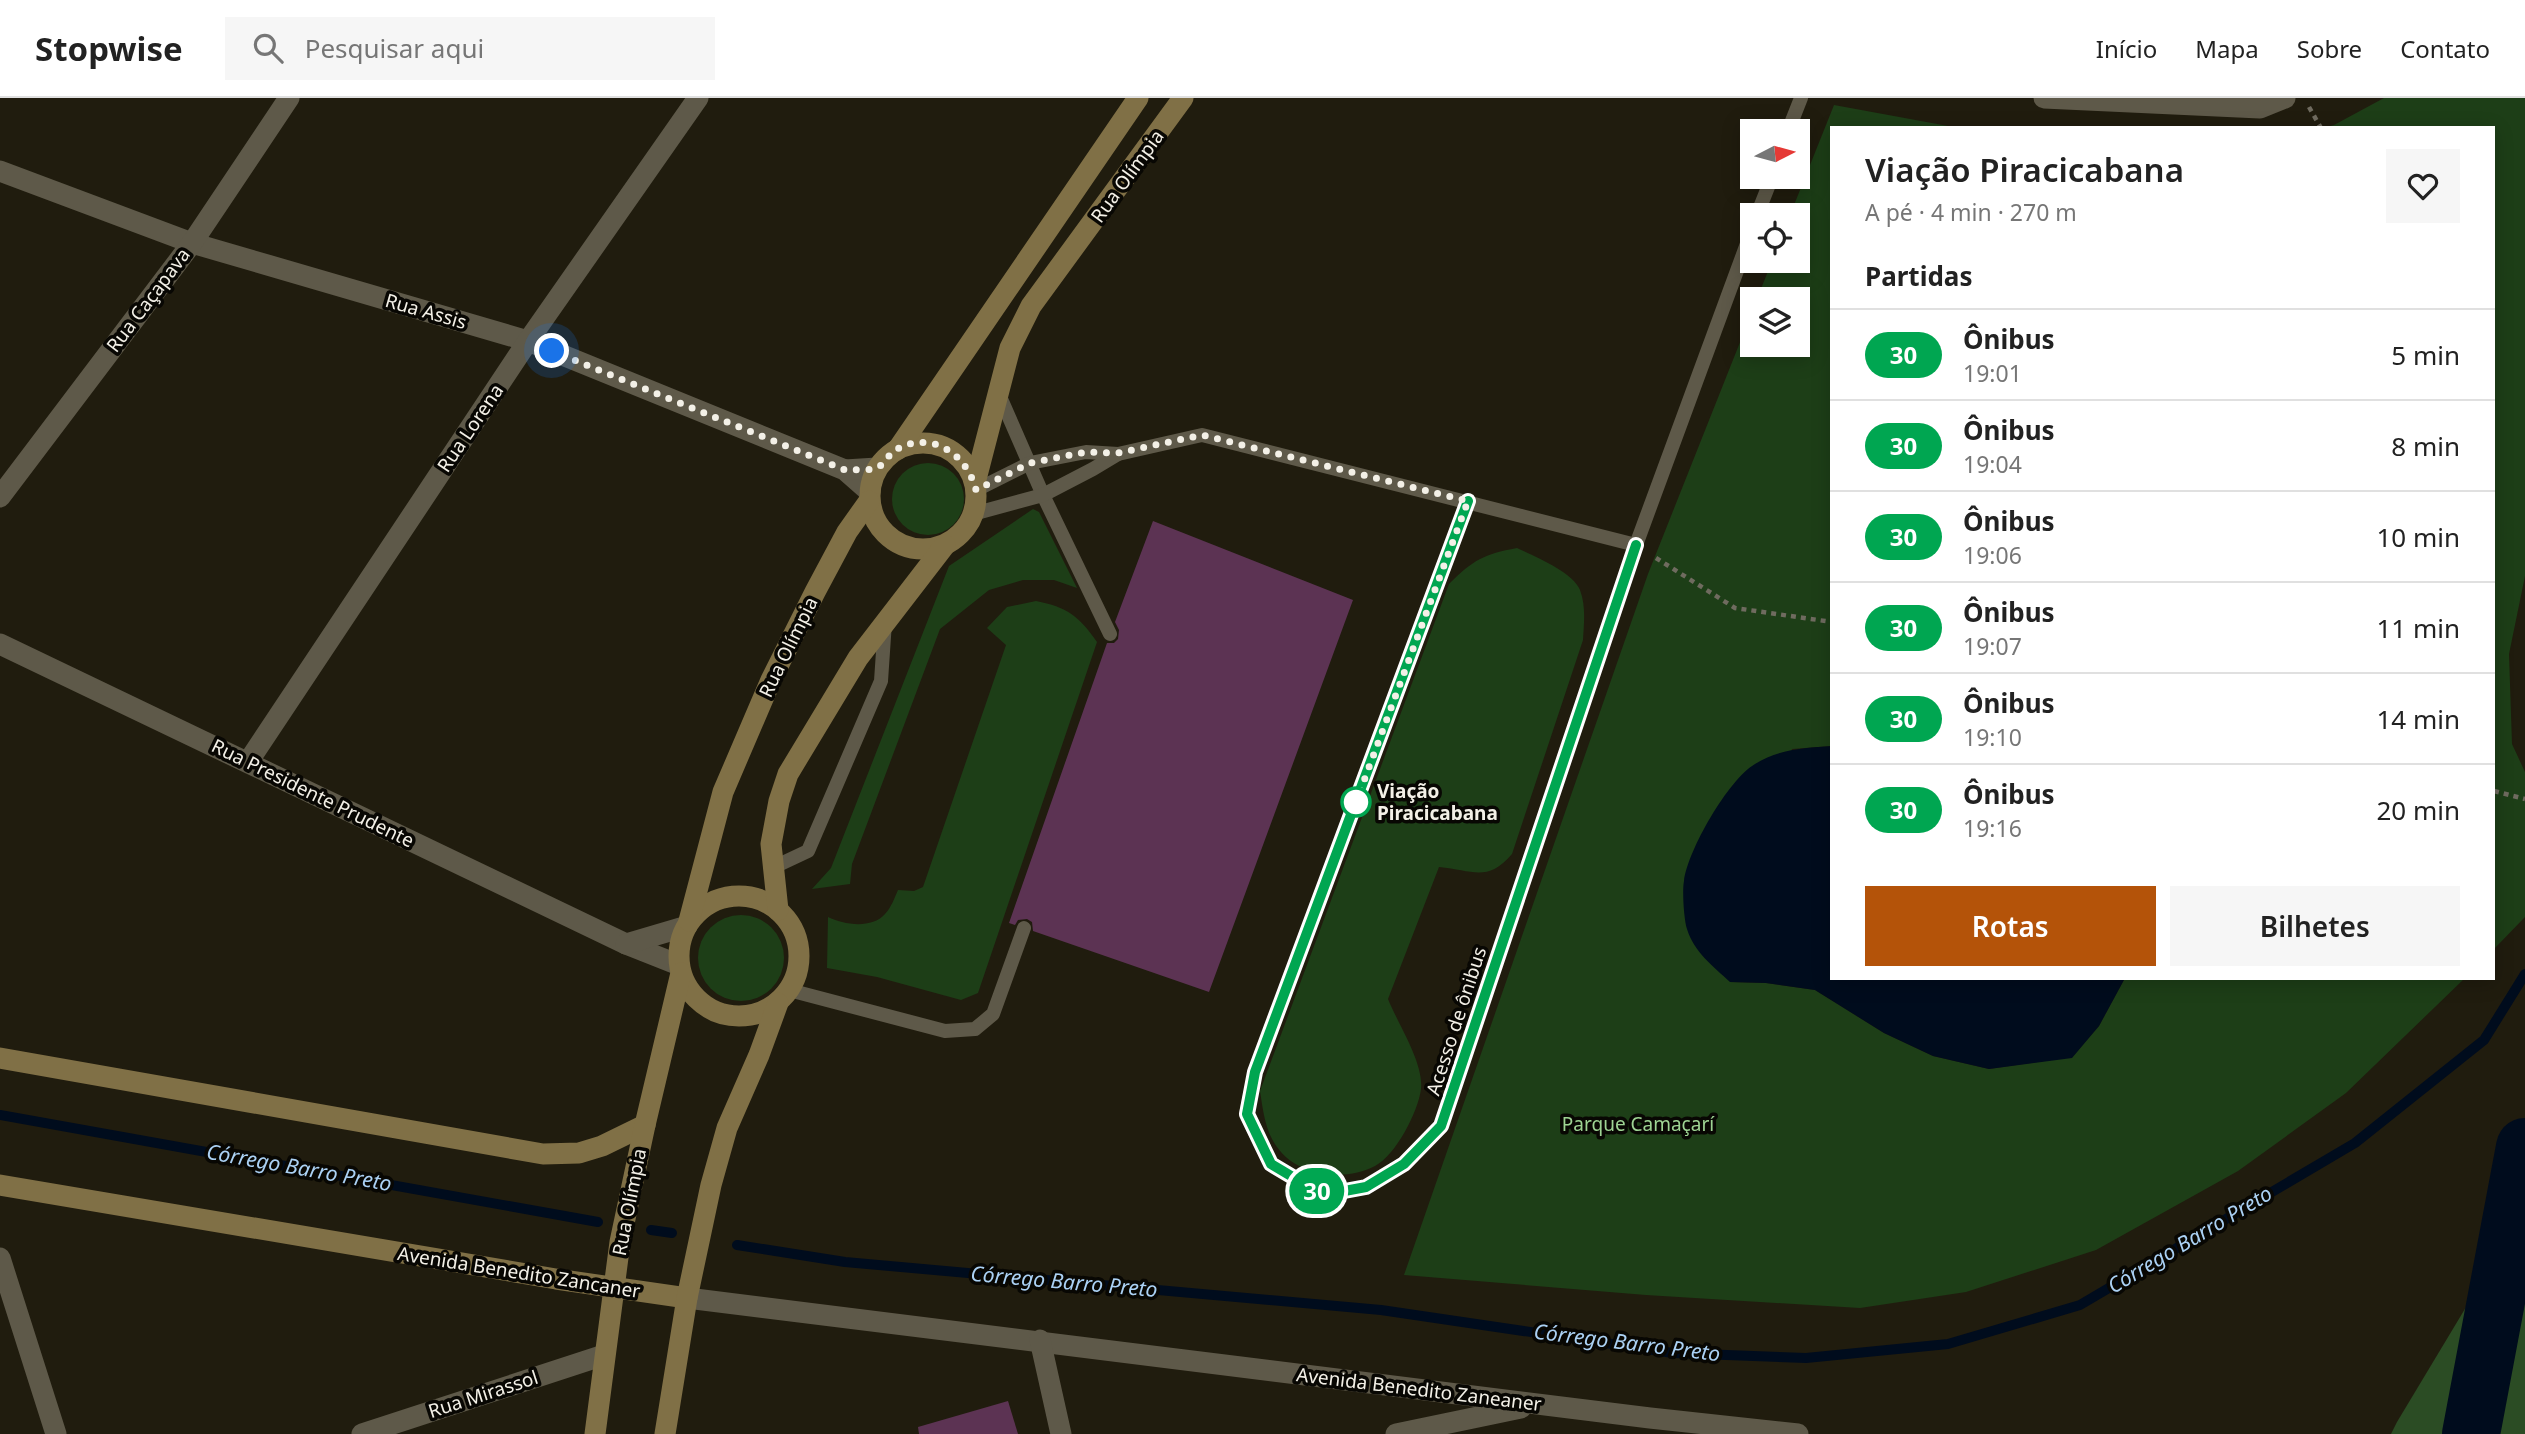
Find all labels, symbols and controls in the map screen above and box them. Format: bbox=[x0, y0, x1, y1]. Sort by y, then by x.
search box bbox=[225, 17, 715, 80]
text: Stopwise bbox=[35, 26, 183, 71]
icon: search bbox=[249, 29, 287, 67]
text: Pesquisar aqui bbox=[305, 30, 484, 66]
text: Início bbox=[2096, 32, 2157, 65]
text: Mapa bbox=[2195, 32, 2259, 65]
text: Sobre bbox=[2297, 32, 2362, 65]
text: Contato bbox=[2400, 32, 2490, 65]
north arrow bbox=[1740, 119, 1810, 189]
map controls bbox=[1740, 119, 1810, 357]
street label: Rua Olímpia bbox=[1084, 124, 1170, 228]
text: Viação Piracicabana bbox=[1865, 147, 2184, 192]
button: heart bbox=[2386, 149, 2460, 223]
text: A pé · 4 min · 270 m bbox=[1865, 196, 2077, 228]
button: locate bbox=[1740, 203, 1810, 273]
street label: Rua Caçapava bbox=[100, 243, 196, 357]
text: Partidas bbox=[1865, 258, 1972, 294]
street label: Rua Assis bbox=[382, 287, 470, 335]
button: layers bbox=[1740, 287, 1810, 357]
text: Ônibus bbox=[1963, 321, 2055, 357]
your location bbox=[534, 333, 569, 368]
text: 5 min bbox=[2391, 337, 2460, 373]
text: 30 bbox=[1890, 338, 1917, 371]
text: 19:01 bbox=[1963, 357, 2022, 389]
street label: Rua Lorena bbox=[431, 379, 509, 477]
text: Ônibus bbox=[1963, 412, 2055, 448]
text: 8 min bbox=[2391, 428, 2460, 464]
text: 30 bbox=[1890, 429, 1917, 462]
text: 19:04 bbox=[1963, 448, 2022, 480]
text: Ônibus bbox=[1963, 503, 2055, 539]
text: 10 min bbox=[2376, 519, 2460, 555]
text: 30 bbox=[1890, 520, 1917, 553]
text: 19:06 bbox=[1963, 539, 2022, 571]
street label: Rua Olímpia bbox=[752, 592, 824, 702]
text: Ônibus bbox=[1963, 594, 2055, 630]
text: 11 min bbox=[2376, 610, 2460, 646]
text: 30 bbox=[1890, 611, 1917, 644]
text: 19:07 bbox=[1963, 630, 2022, 662]
text: Ônibus bbox=[1963, 685, 2055, 721]
text: 14 min bbox=[2376, 701, 2460, 737]
text: 30 bbox=[1890, 702, 1917, 735]
text: 19:10 bbox=[1963, 721, 2022, 753]
street label: Rua Presidente Prudente bbox=[207, 733, 419, 853]
text: Ônibus bbox=[1963, 776, 2055, 812]
place label: Viação Piracicabana bbox=[1377, 778, 1498, 826]
marker: Viação Piracicabana bbox=[1341, 787, 1371, 817]
text: 20 min bbox=[2376, 792, 2460, 828]
text: 30 bbox=[1890, 793, 1917, 826]
text: 19:16 bbox=[1963, 812, 2022, 844]
button: Rotas bbox=[1865, 886, 2156, 966]
button: Bilhetes bbox=[2170, 886, 2460, 966]
street label: Acesso de ônibus bbox=[1420, 943, 1492, 1099]
park label: Parque Camaçarí bbox=[1562, 1111, 1715, 1137]
water label: Córrego Barro Preto bbox=[204, 1137, 394, 1197]
street label: Rua Olímpia bbox=[606, 1146, 652, 1258]
line badge: 30 bbox=[1286, 1168, 1348, 1214]
text: 30 bbox=[1303, 1174, 1331, 1207]
water label: Córrego Barro Preto bbox=[2102, 1179, 2277, 1299]
street label: Avenida Benedito Zancaner bbox=[396, 1240, 642, 1304]
water label: Córrego Barro Preto bbox=[969, 1259, 1159, 1303]
water label: Córrego Barro Preto bbox=[1532, 1317, 1722, 1367]
street label: Avenida Benedito Zaneaner bbox=[1295, 1361, 1543, 1417]
street label: Rua Mirassol bbox=[425, 1364, 541, 1424]

